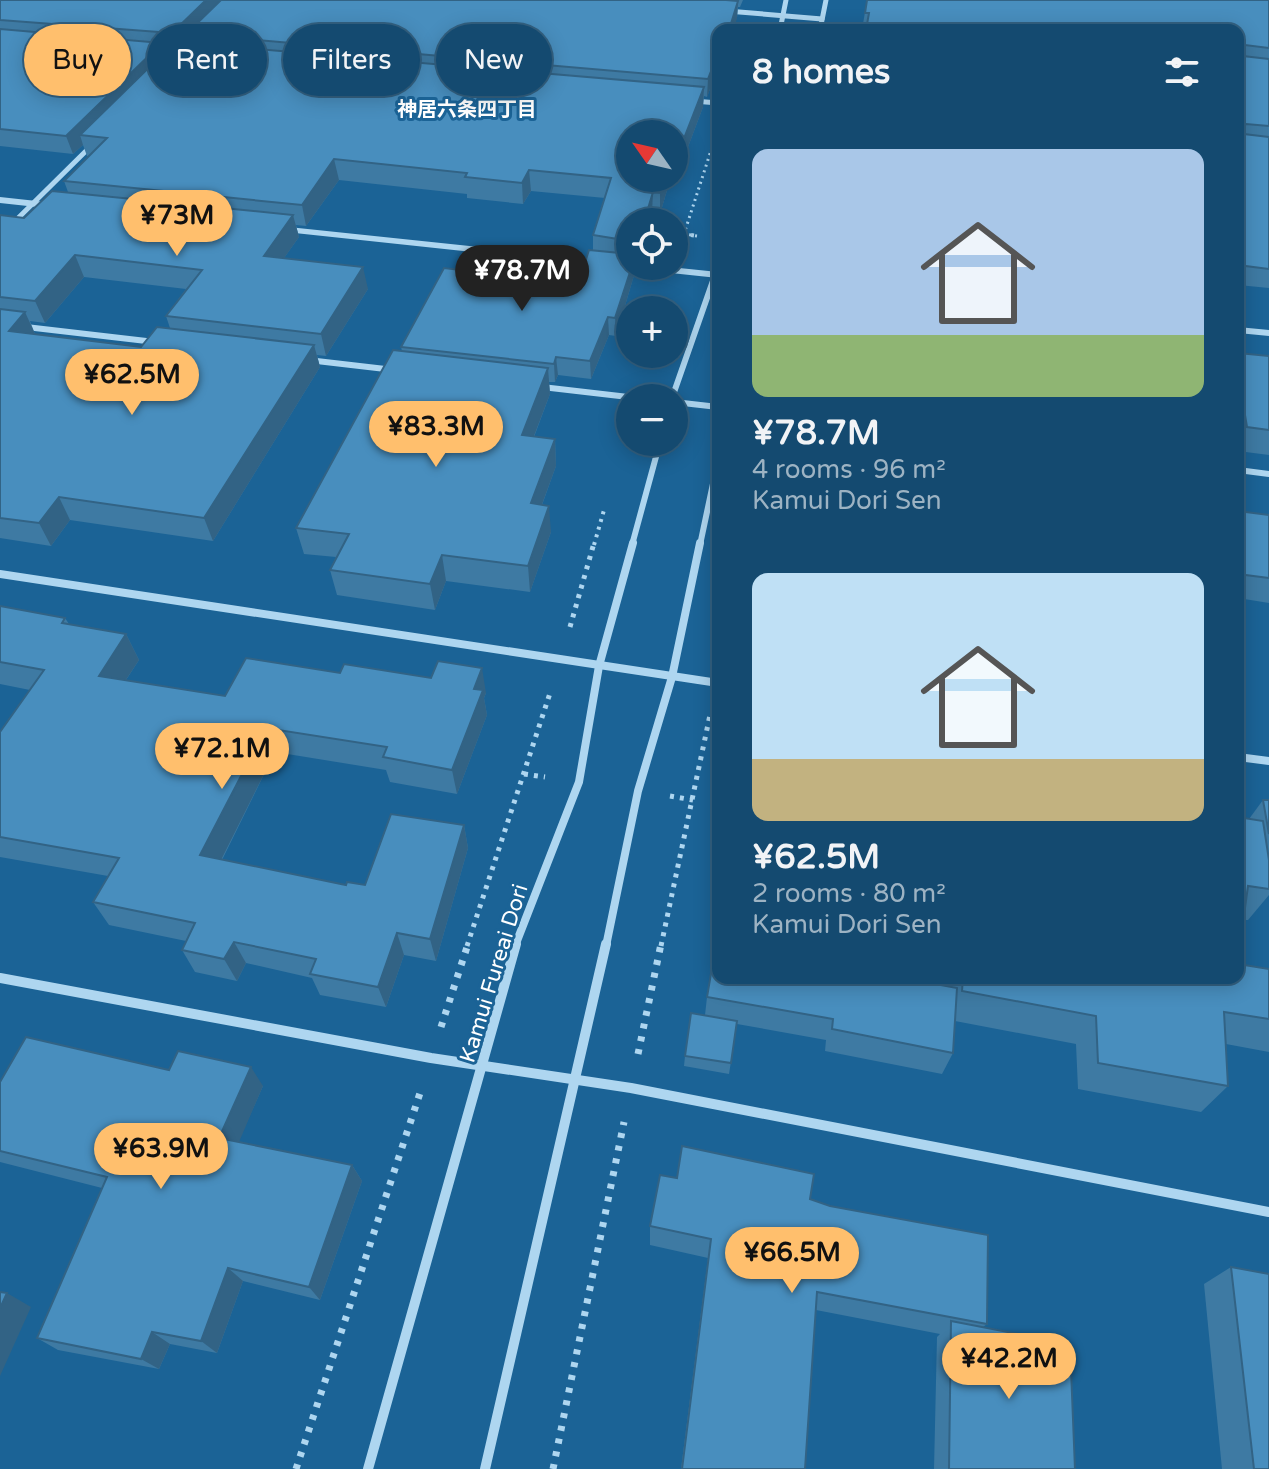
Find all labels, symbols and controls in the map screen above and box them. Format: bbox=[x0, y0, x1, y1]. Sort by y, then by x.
chip: Buy bbox=[24, 24, 131, 96]
chip: Rent bbox=[147, 24, 267, 96]
chip: Filters bbox=[283, 24, 420, 96]
chip: New bbox=[436, 24, 552, 96]
icon: filters bbox=[1160, 50, 1204, 94]
text: 8 homes bbox=[752, 52, 890, 93]
district label: 神居六条四丁目 bbox=[397, 98, 537, 122]
north arrow bbox=[616, 120, 688, 192]
map controls bbox=[616, 120, 688, 456]
pin: ¥73M bbox=[130, 190, 224, 258]
text: ¥73M bbox=[140, 200, 214, 231]
icon: home bbox=[906, 201, 1050, 345]
button: locate bbox=[616, 208, 688, 280]
pin: ¥78.7M bbox=[457, 245, 587, 313]
text: ¥78.7M bbox=[473, 255, 571, 286]
button: + bbox=[616, 296, 688, 368]
pin: ¥62.5M bbox=[67, 349, 197, 417]
text: ¥62.5M bbox=[83, 359, 181, 390]
button: − bbox=[616, 384, 688, 456]
pin: ¥83.3M bbox=[371, 401, 501, 469]
text: ¥83.3M bbox=[387, 411, 485, 442]
text: ¥78.7M bbox=[752, 413, 880, 454]
text: 4 rooms · 96 m² bbox=[752, 454, 946, 485]
text: Kamui Dori Sen bbox=[752, 485, 941, 516]
icon: home bbox=[906, 625, 1050, 769]
pin: ¥72.1M bbox=[157, 723, 287, 791]
text: ¥72.1M bbox=[173, 733, 271, 764]
text: ¥62.5M bbox=[752, 837, 880, 878]
text: 2 rooms · 80 m² bbox=[752, 878, 946, 909]
street label: Kamui Fureai Dori bbox=[454, 881, 533, 1066]
text: Kamui Dori Sen bbox=[752, 909, 941, 940]
pin: ¥63.9M bbox=[96, 1123, 226, 1191]
text: ¥63.9M bbox=[112, 1133, 210, 1164]
pin: ¥66.5M bbox=[727, 1227, 857, 1295]
text: ¥66.5M bbox=[743, 1237, 841, 1268]
pin: ¥42.2M bbox=[944, 1333, 1074, 1401]
text: ¥42.2M bbox=[960, 1343, 1058, 1374]

